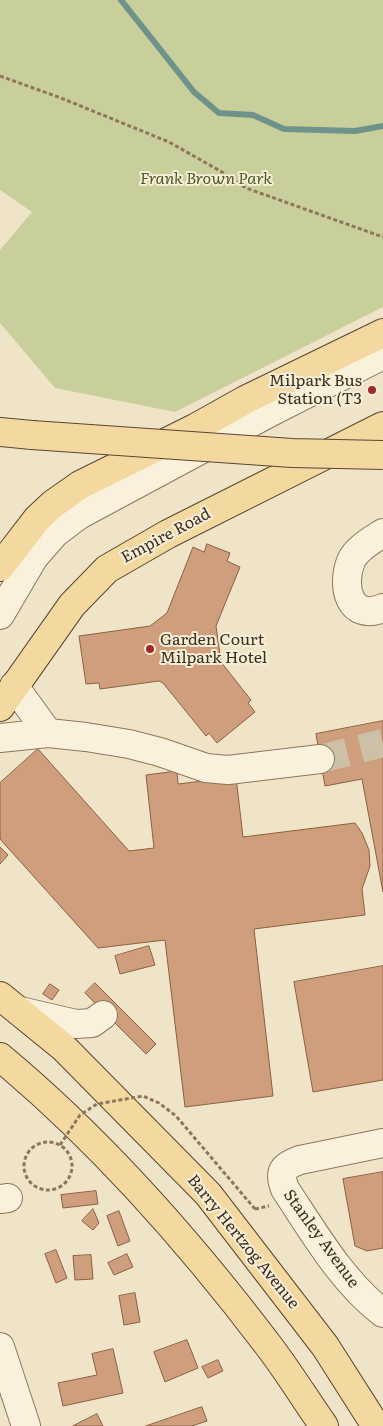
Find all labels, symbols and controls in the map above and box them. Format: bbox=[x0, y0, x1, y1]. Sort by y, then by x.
park label: Frank Brown Park bbox=[140, 169, 272, 189]
place label: Milpark Bus Station (T3 bbox=[269, 371, 362, 409]
marker: Milpark Bus Station (T3 bbox=[366, 384, 378, 396]
street label: Empire Road bbox=[118, 504, 214, 568]
place label: Garden Court Milpark Hotel bbox=[160, 630, 267, 668]
marker: Garden Court Milpark Hotel bbox=[144, 643, 156, 655]
street label: Barry Hertzog Avenue bbox=[183, 1171, 303, 1313]
street label: Stanley Avenue bbox=[279, 1186, 363, 1292]

